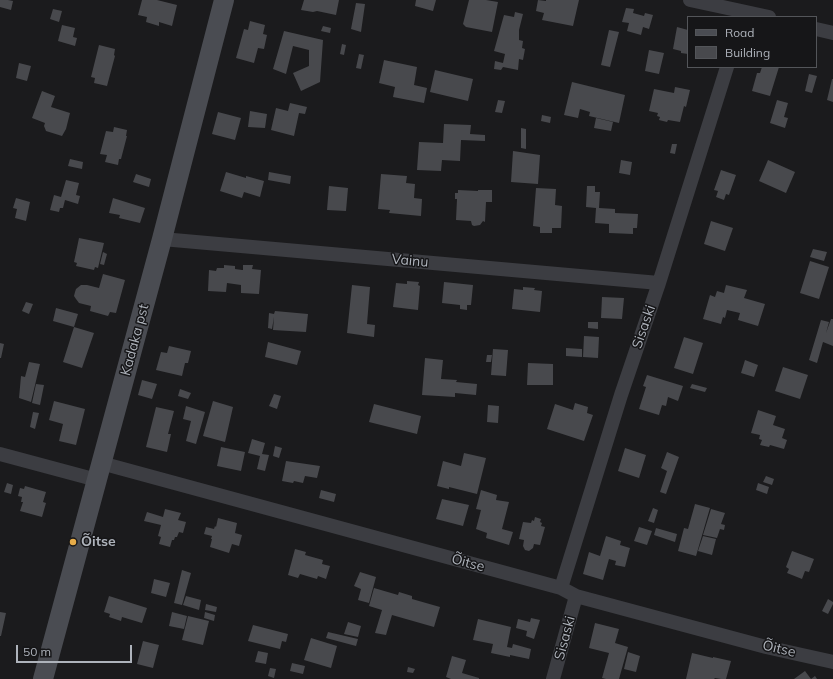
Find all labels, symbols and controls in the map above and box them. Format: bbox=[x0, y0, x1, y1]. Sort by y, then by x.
legend bbox=[687, 16, 817, 68]
text: Road bbox=[725, 25, 754, 40]
text: Building bbox=[725, 45, 770, 60]
street label: Vainu bbox=[391, 251, 429, 271]
street label: Kadaka pst bbox=[117, 302, 153, 378]
street label: Sisaski bbox=[629, 303, 659, 351]
place label: Õitse bbox=[81, 534, 116, 550]
marker: Õitse bbox=[68, 537, 78, 547]
street label: Õitse bbox=[450, 551, 486, 575]
street label: Sisaski bbox=[551, 614, 579, 662]
scale bar bbox=[18, 637, 134, 663]
street label: Õitse bbox=[761, 637, 797, 661]
text: 50 m bbox=[23, 644, 51, 659]

